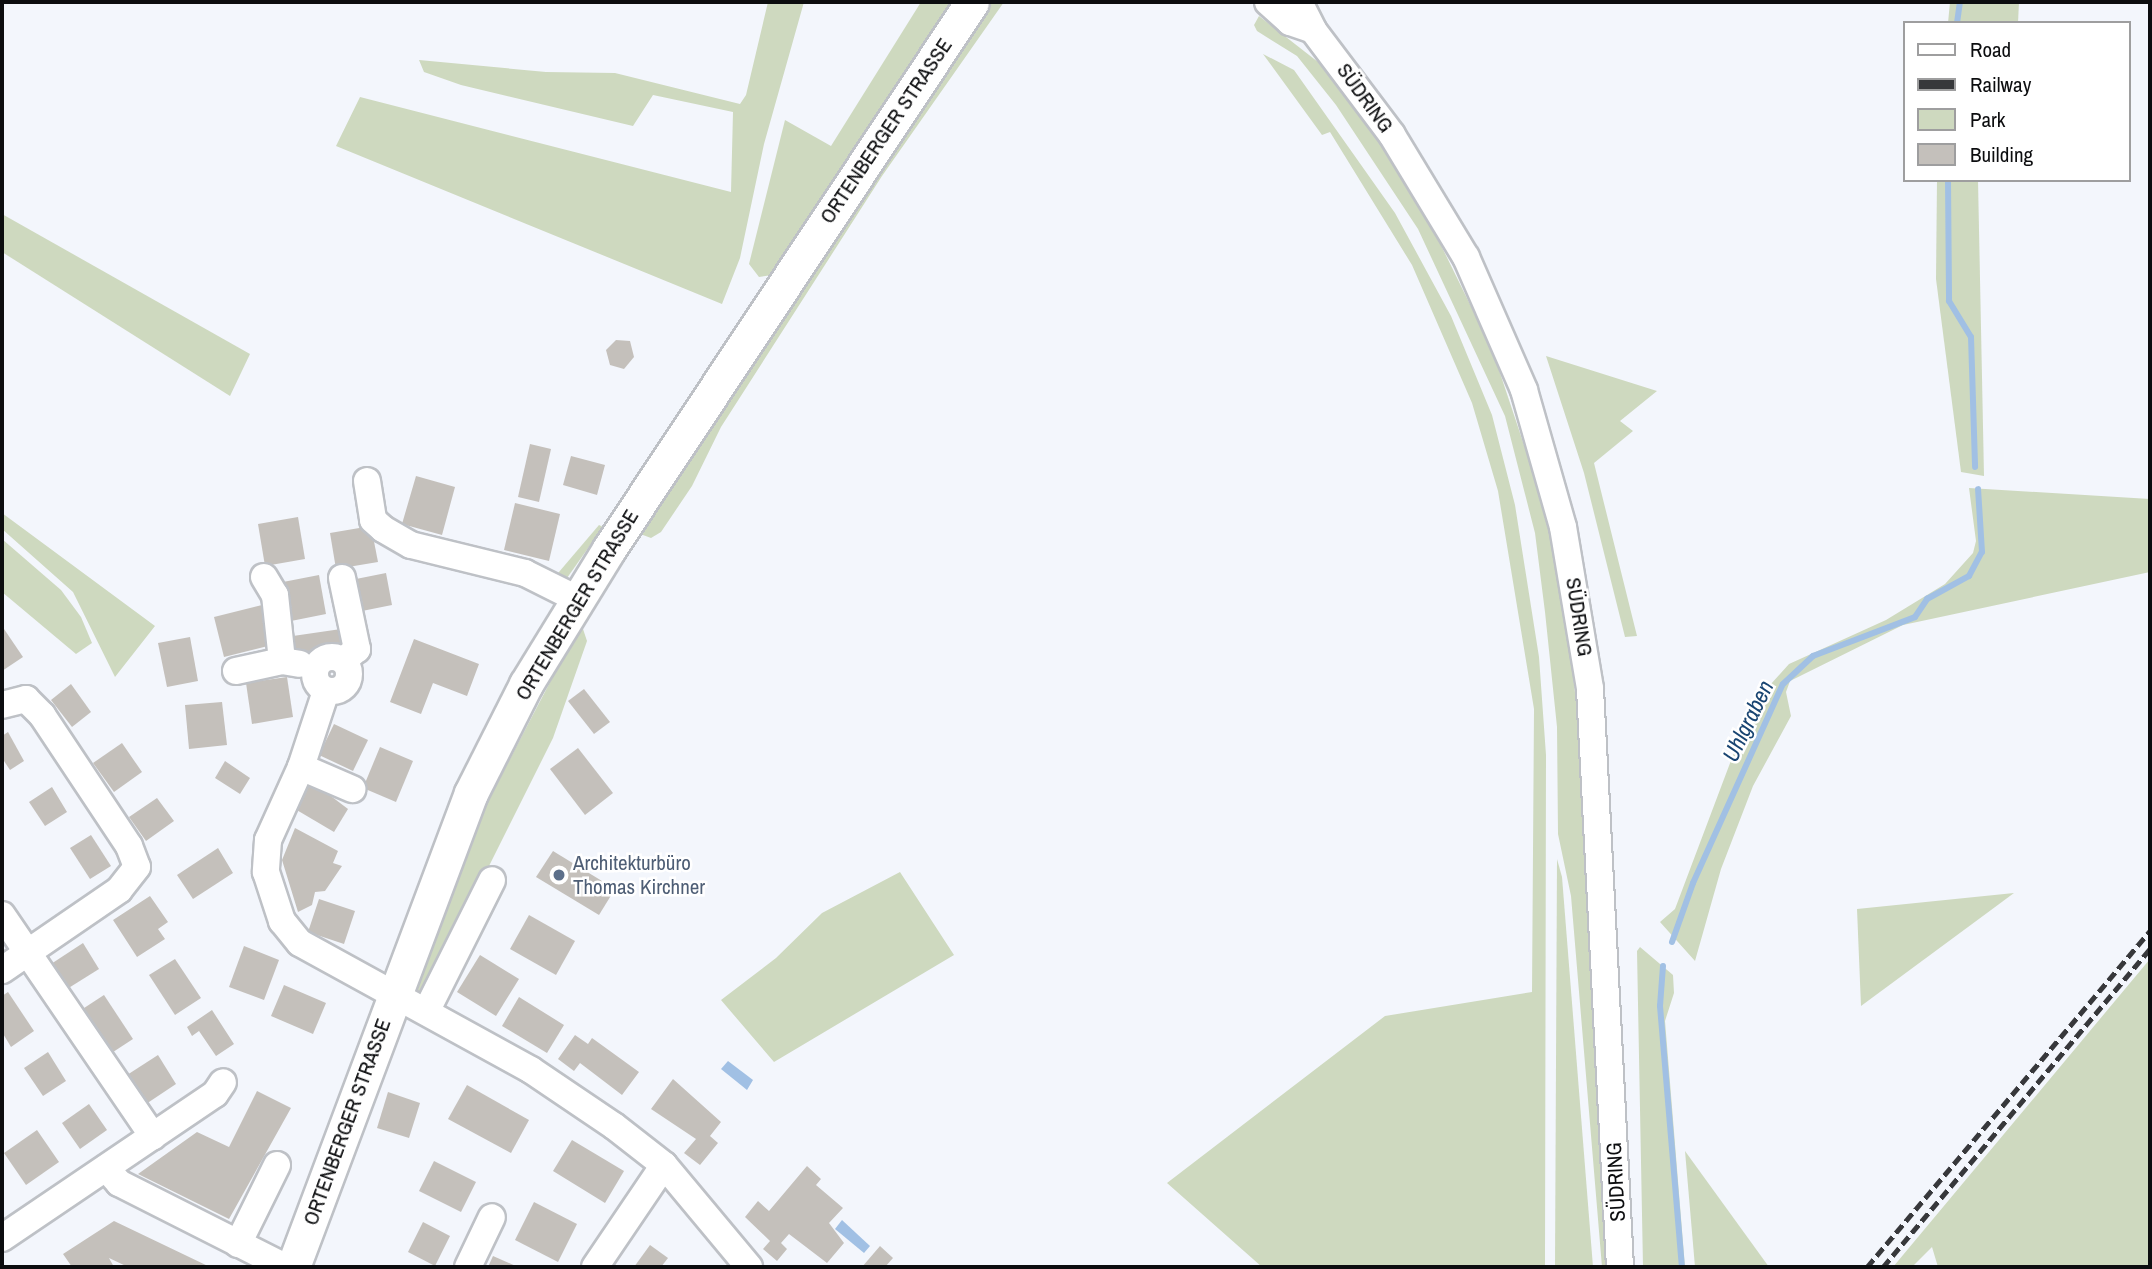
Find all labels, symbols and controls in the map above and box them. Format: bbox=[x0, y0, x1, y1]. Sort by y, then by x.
legend bbox=[1904, 21, 2131, 182]
street label: ORTENBERGER STRASSE bbox=[815, 34, 957, 228]
text: Road bbox=[1970, 35, 2011, 64]
street label: SÜDRING bbox=[1331, 58, 1399, 138]
text: Railway bbox=[1970, 70, 2031, 99]
text: Park bbox=[1970, 105, 2005, 134]
text: Building bbox=[1970, 140, 2033, 169]
street label: ORTENBERGER STRASSE bbox=[510, 505, 644, 705]
street label: SÜDRING bbox=[1560, 576, 1598, 658]
water label: Uhlgraben bbox=[1717, 676, 1779, 766]
place label: Architekturbüro Thomas Kirchner bbox=[573, 850, 705, 900]
marker: Architekturbüro Thomas Kirchner bbox=[551, 867, 567, 883]
street label: ORTENBERGER STRASSE bbox=[298, 1015, 396, 1229]
street label: SÜDRING bbox=[1601, 1142, 1631, 1222]

